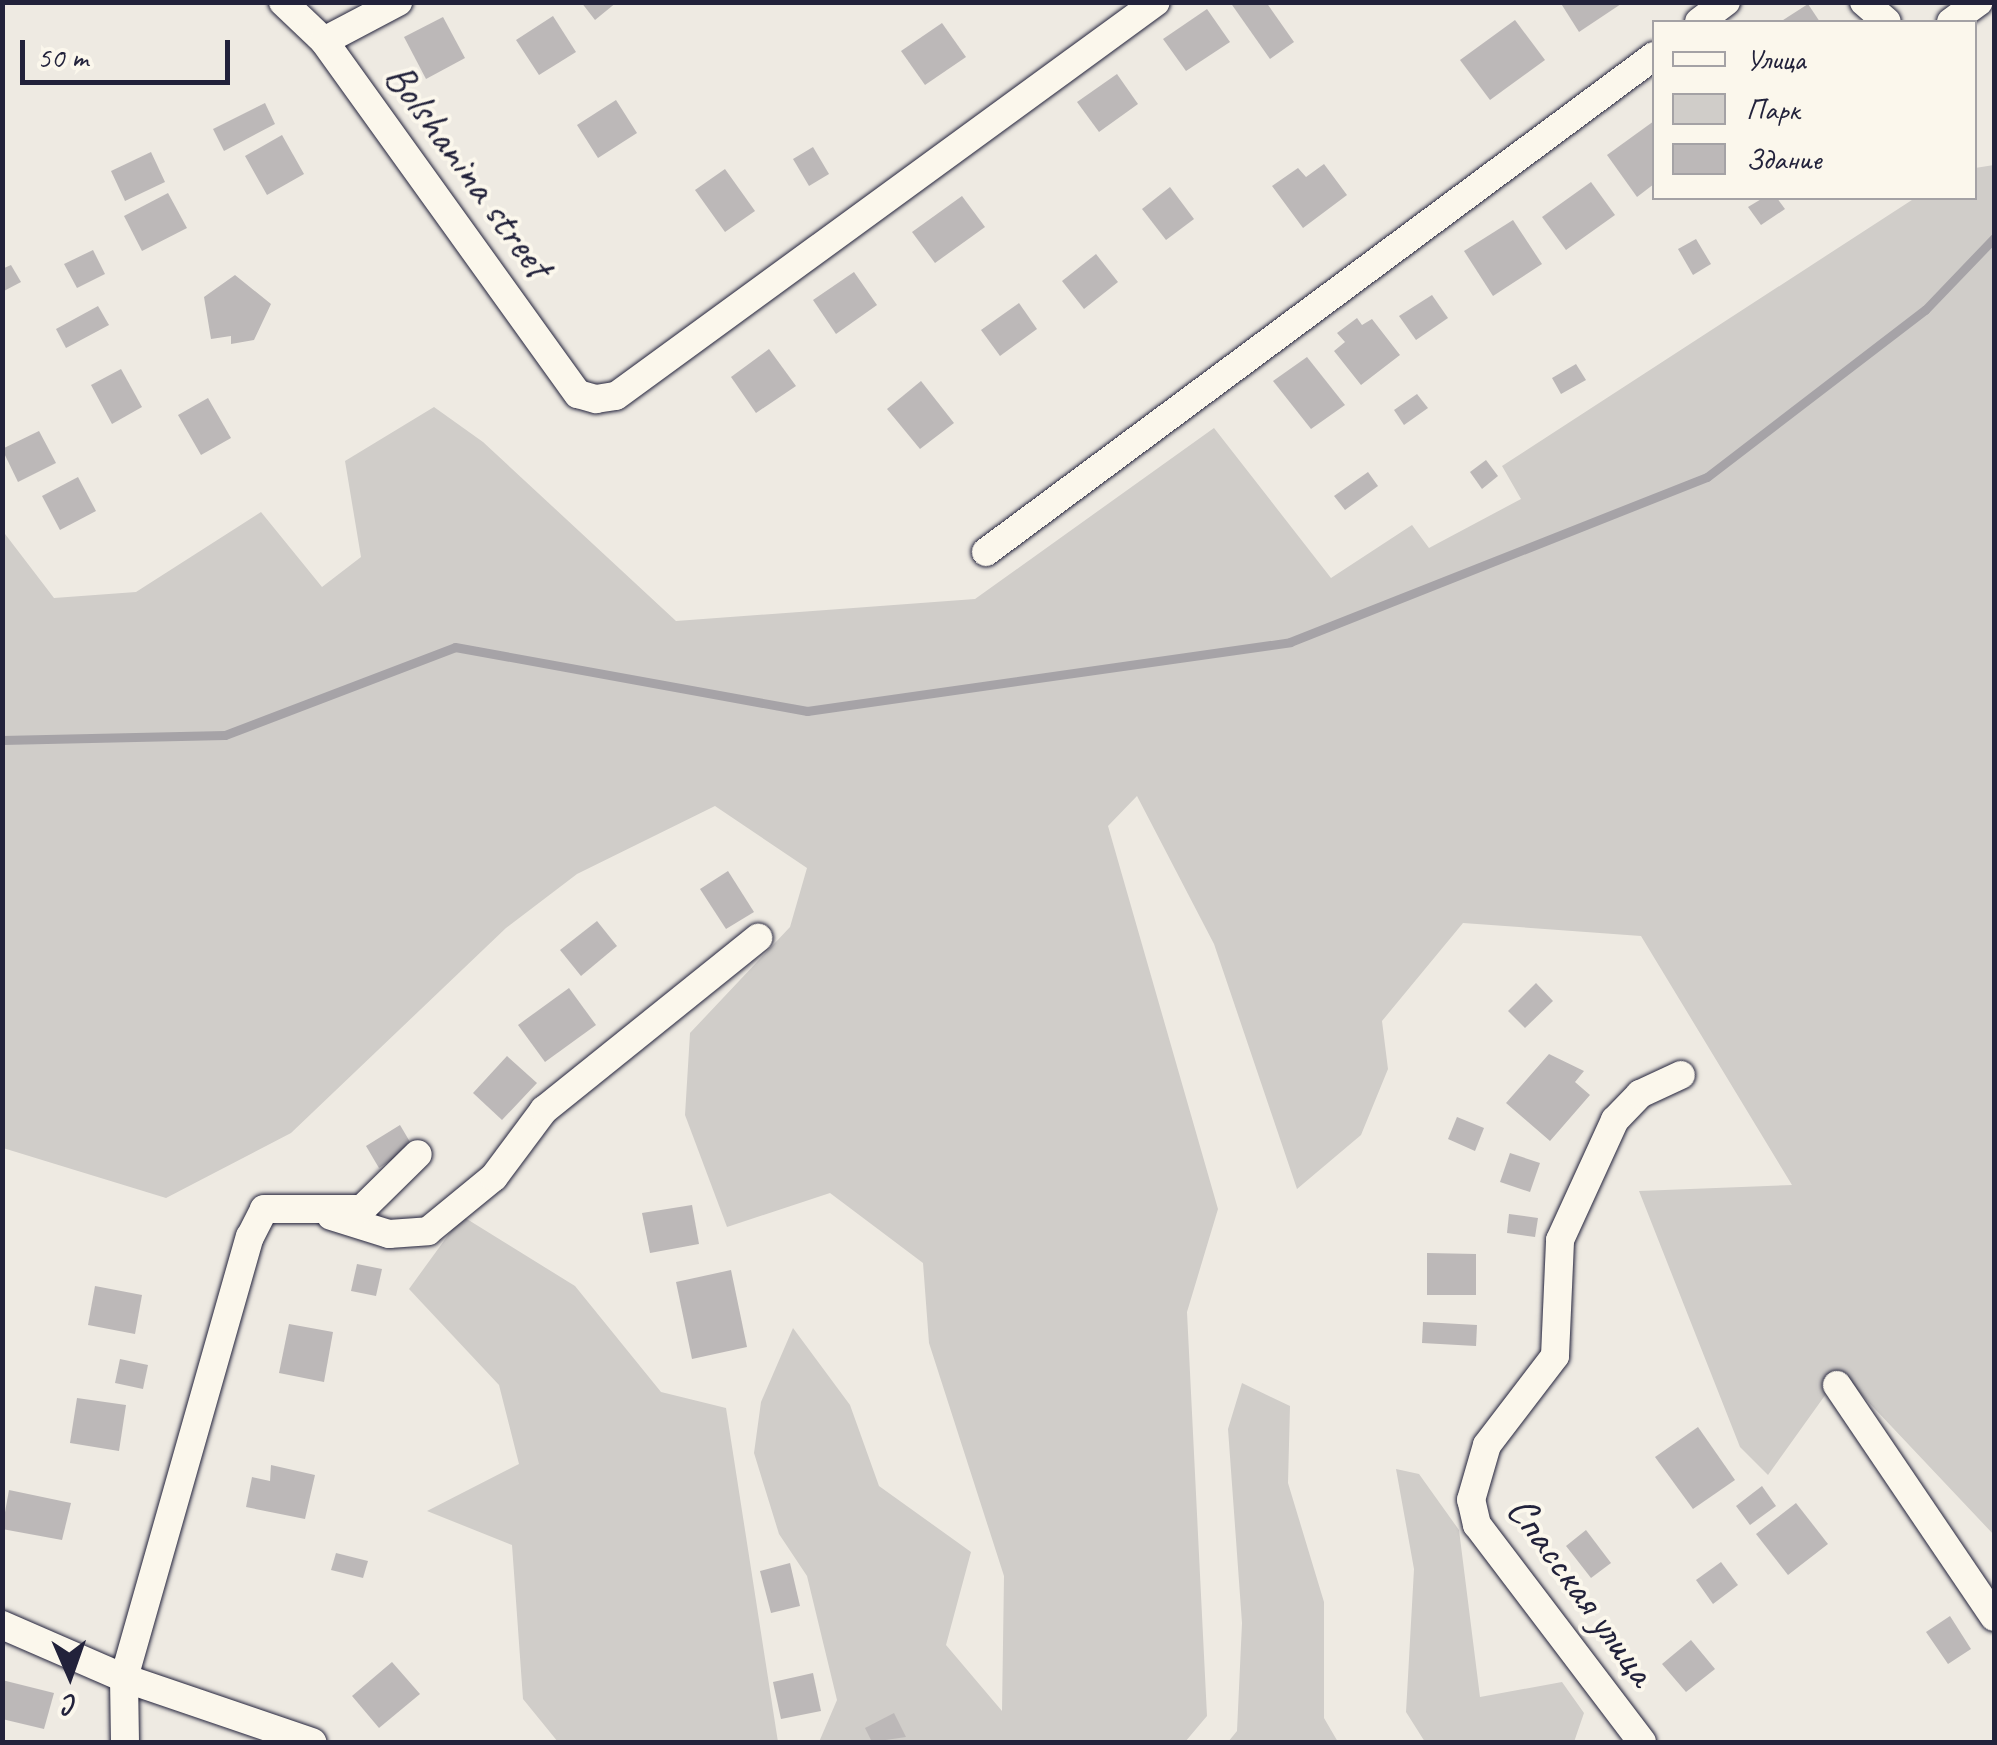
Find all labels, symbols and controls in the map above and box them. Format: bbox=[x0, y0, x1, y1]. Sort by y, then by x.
scale bar bbox=[25, 20, 235, 82]
legend bbox=[1652, 20, 1977, 200]
text: 50 m bbox=[37, 38, 88, 76]
text: Улица bbox=[1746, 40, 1805, 78]
street label: Bolshanina street bbox=[373, 54, 563, 288]
text: Парк bbox=[1746, 90, 1800, 128]
text: Здание bbox=[1746, 140, 1821, 178]
street label: Спасская улица bbox=[1495, 1486, 1667, 1696]
north arrow bbox=[20, 1625, 120, 1725]
text: С bbox=[64, 1688, 79, 1723]

